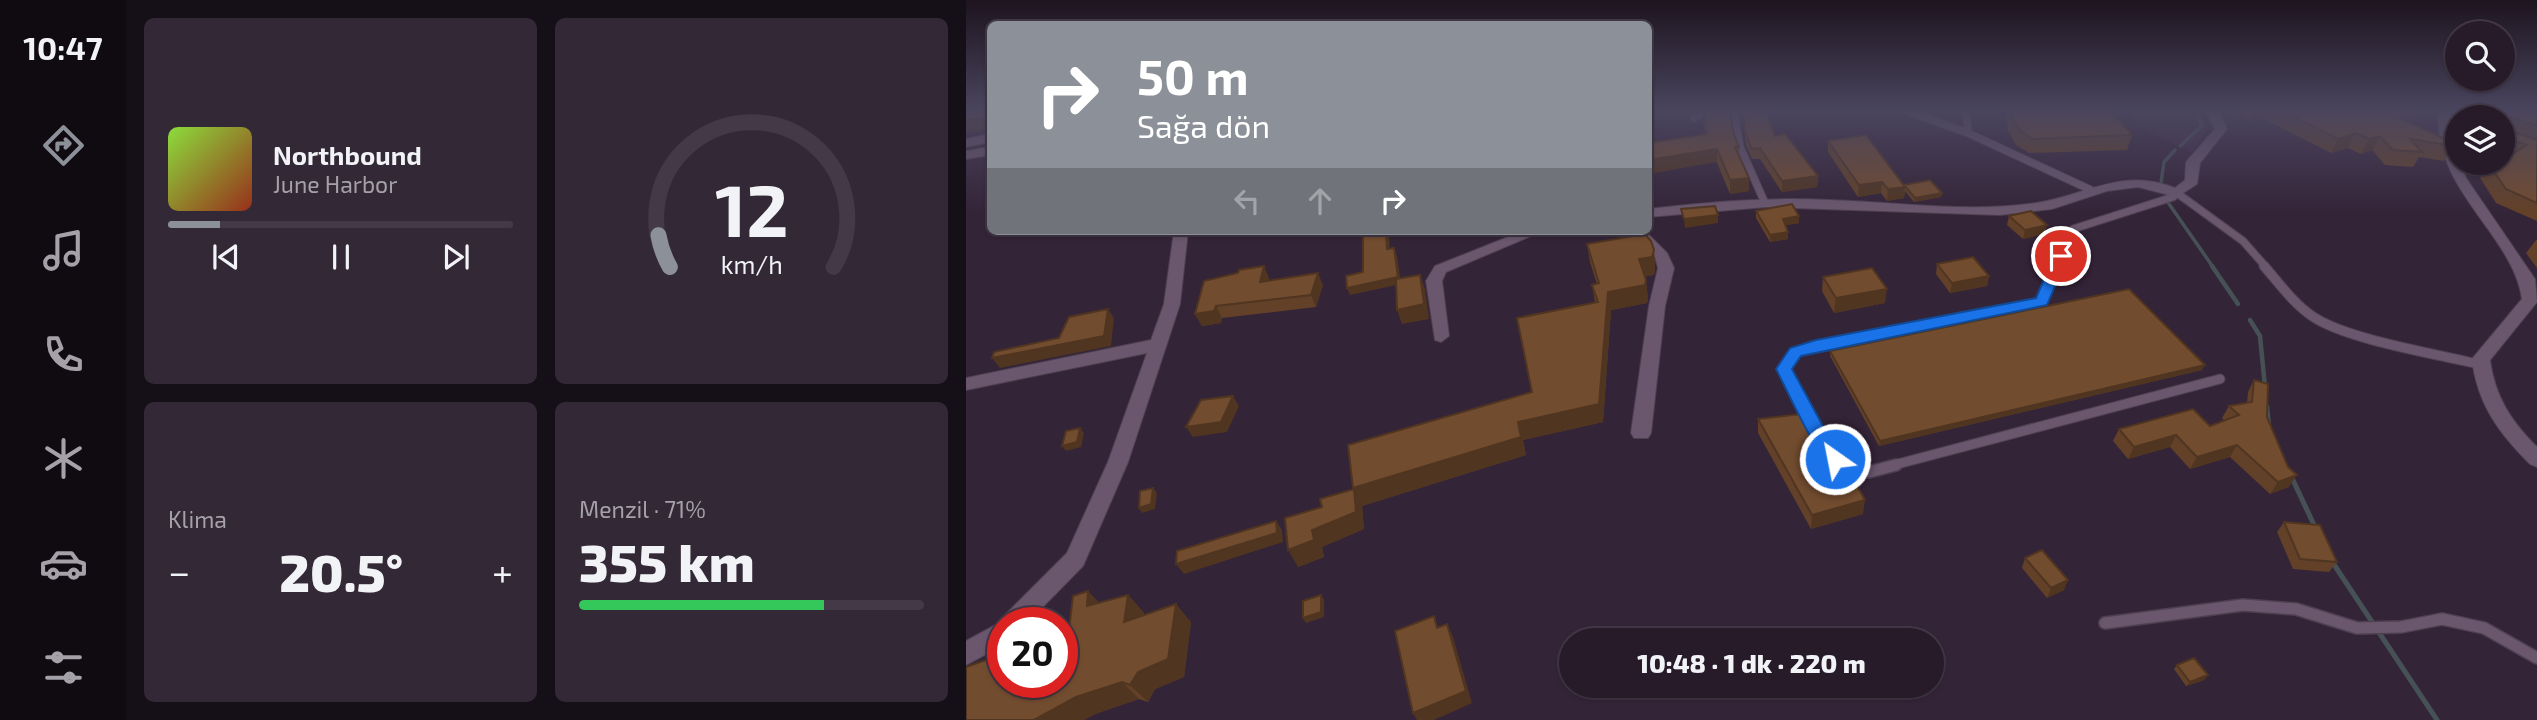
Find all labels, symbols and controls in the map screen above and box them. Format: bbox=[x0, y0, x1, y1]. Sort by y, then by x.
map controls bbox=[2445, 21, 2515, 175]
button: search bbox=[2445, 21, 2515, 91]
text: 10:47 bbox=[23, 28, 103, 66]
text: 50 m bbox=[1137, 46, 1249, 105]
icon: right bbox=[1022, 49, 1113, 140]
button: layers bbox=[2445, 105, 2515, 175]
text: Sağa dön bbox=[1137, 106, 1270, 144]
icon: directions bbox=[39, 121, 88, 170]
text: Northbound bbox=[273, 139, 422, 170]
text: 12 bbox=[715, 165, 788, 253]
text: June Harbor bbox=[273, 170, 397, 198]
icon: left bbox=[1228, 182, 1266, 220]
icon: ahead bbox=[1301, 182, 1339, 220]
icon: right bbox=[1374, 182, 1412, 220]
icon: music bbox=[39, 226, 88, 275]
pin bbox=[2031, 226, 2091, 286]
icon: arrive bbox=[2042, 237, 2080, 275]
icon: previous bbox=[207, 238, 245, 276]
icon: pause bbox=[322, 238, 360, 276]
icon: next bbox=[437, 238, 475, 276]
text: km/h bbox=[720, 249, 783, 279]
icon: phone bbox=[39, 330, 88, 379]
position arrow bbox=[1798, 422, 1872, 496]
icon: climate bbox=[39, 434, 88, 483]
text: Menzil · 71% bbox=[579, 495, 706, 523]
text: Klima bbox=[168, 505, 227, 533]
text: 355 km bbox=[579, 530, 755, 592]
icon: car bbox=[39, 539, 88, 588]
text: 20.5° bbox=[279, 540, 403, 602]
text: − bbox=[168, 548, 190, 594]
text: + bbox=[492, 548, 513, 594]
speed limit sign: 20 bbox=[987, 607, 1078, 698]
icon: filters bbox=[39, 643, 88, 692]
text: 10:48 · 1 dk · 220 m bbox=[1637, 647, 1866, 678]

